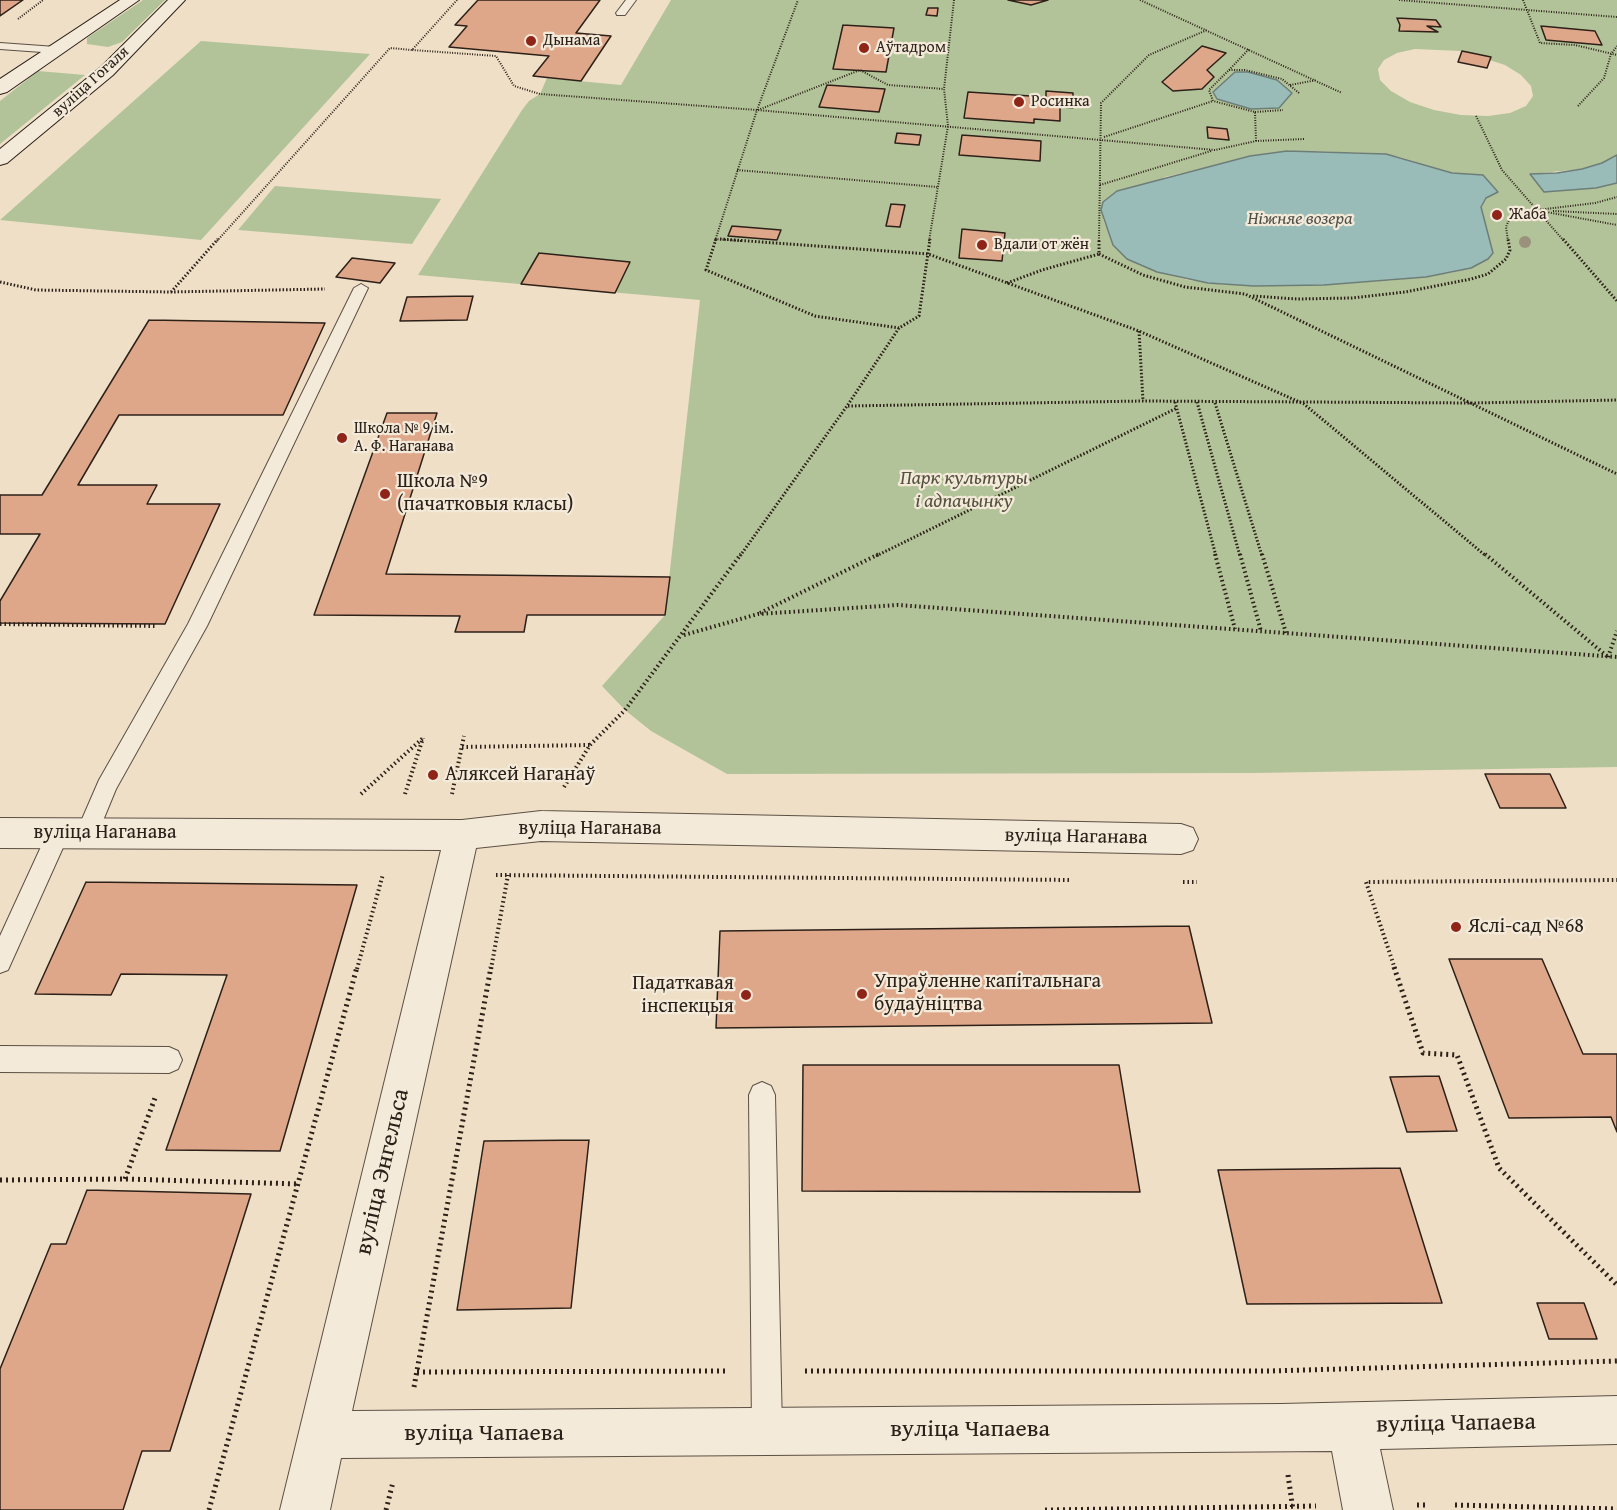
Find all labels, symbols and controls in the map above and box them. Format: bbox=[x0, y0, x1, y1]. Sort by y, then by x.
place label: Дынама bbox=[543, 31, 600, 51]
marker: Дынама bbox=[524, 34, 538, 48]
place label: Аўтадром bbox=[876, 38, 946, 58]
marker: Аўтадром bbox=[857, 41, 871, 55]
street label: вуліца Гогаля bbox=[49, 43, 133, 121]
place label: Росинка bbox=[1031, 92, 1090, 112]
marker: Росинка bbox=[1012, 95, 1026, 109]
place label: Жаба bbox=[1509, 205, 1547, 225]
water label: Ніжняе возера bbox=[1248, 208, 1352, 230]
marker: Жаба bbox=[1490, 208, 1504, 222]
place label: Вдали от жён bbox=[994, 235, 1089, 255]
marker: Вдали от жён bbox=[975, 238, 989, 252]
place label: Школа № 9 ім. А. Ф. Наганава bbox=[354, 419, 454, 457]
marker: Школа № 9 ім. А. Ф. Наганава bbox=[335, 431, 349, 445]
park label: Парк культуры і адпачынку bbox=[900, 467, 1028, 514]
place label: Школа №9 (пачатковыя класы) bbox=[397, 470, 573, 517]
marker: Школа №9 (пачатковыя класы) bbox=[378, 487, 392, 501]
place label: Аляксей Наганаў bbox=[445, 763, 595, 787]
marker: Аляксей Наганаў bbox=[426, 768, 440, 782]
street label: вуліца Наганава bbox=[518, 817, 662, 841]
street label: вуліца Наганава bbox=[33, 821, 177, 845]
street label: вуліца Наганава bbox=[1004, 824, 1148, 850]
place label: Яслі-сад №68 bbox=[1468, 915, 1584, 939]
marker: Яслі-сад №68 bbox=[1449, 920, 1463, 934]
place label: Упраўленне капітальнага будаўніцтва bbox=[874, 970, 1101, 1017]
place label: Падаткавая інспекцыя bbox=[632, 972, 734, 1019]
marker: Упраўленне капітальнага будаўніцтва bbox=[855, 987, 869, 1001]
marker: Падаткавая інспекцыя bbox=[739, 988, 753, 1002]
street label: вуліца Энгельса bbox=[350, 1086, 416, 1258]
street label: вуліца Чапаева bbox=[1376, 1408, 1536, 1440]
street label: вуліца Чапаева bbox=[890, 1416, 1050, 1444]
street label: вуліца Чапаева bbox=[404, 1420, 564, 1448]

